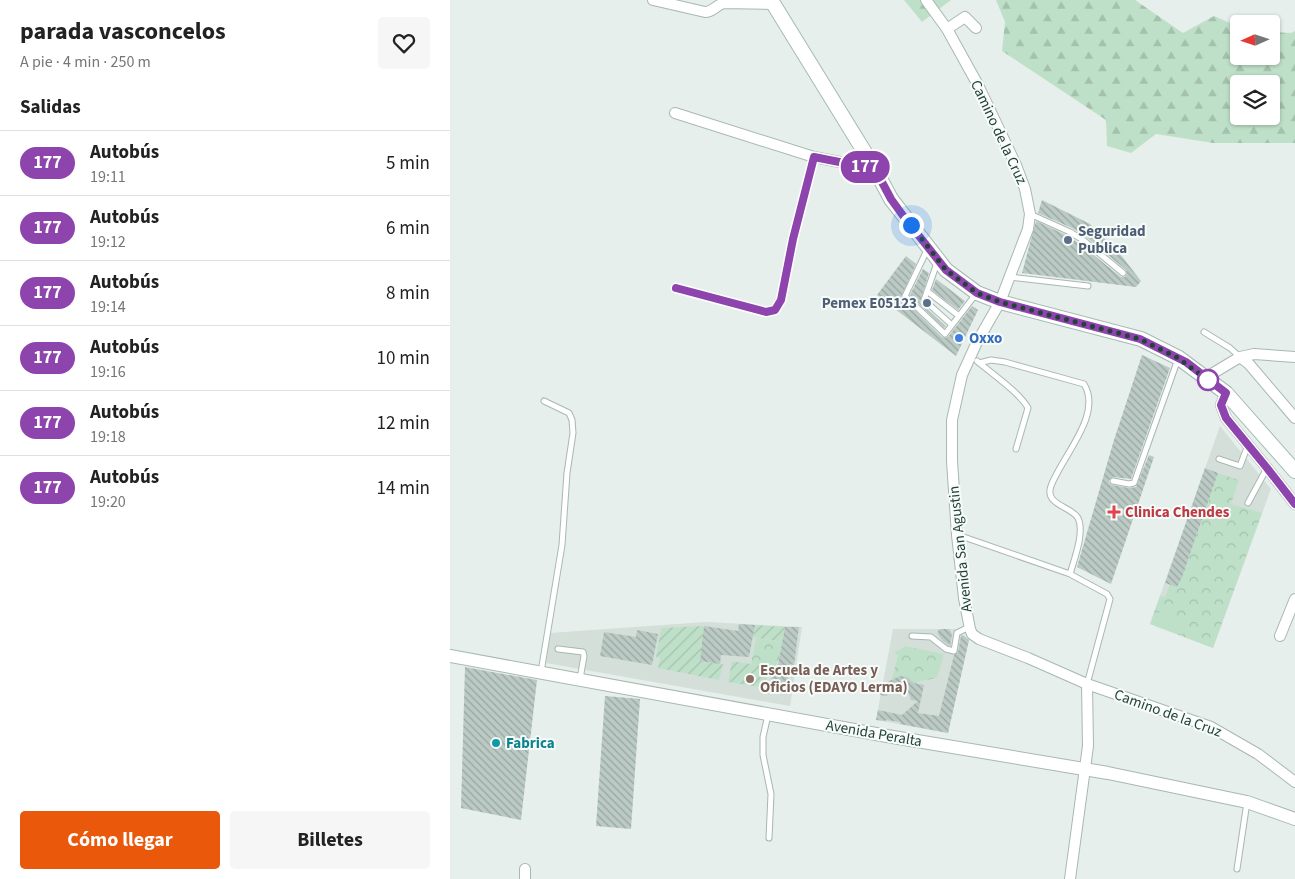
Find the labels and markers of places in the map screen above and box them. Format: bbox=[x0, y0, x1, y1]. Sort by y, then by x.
place label: Seguridad Publica bbox=[1078, 221, 1146, 259]
marker: Seguridad Publica bbox=[1062, 234, 1074, 246]
place label: Pemex E05123 bbox=[822, 293, 917, 314]
marker: Pemex E05123 bbox=[921, 297, 933, 309]
place label: Oxxo bbox=[969, 328, 1002, 349]
marker: Oxxo bbox=[953, 332, 965, 344]
unlabelled marker bbox=[1197, 369, 1219, 391]
place label: Clinica Chendes bbox=[1125, 502, 1230, 523]
marker: Clinica Chendes bbox=[1107, 505, 1121, 519]
place label: Escuela de Artes y Oficios (EDAYO Lerma) bbox=[760, 660, 908, 698]
marker: Escuela de Artes y Oficios (EDAYO Lerma) bbox=[744, 673, 756, 685]
place label: Fabrica bbox=[506, 733, 555, 754]
marker: Fabrica bbox=[490, 737, 502, 749]

